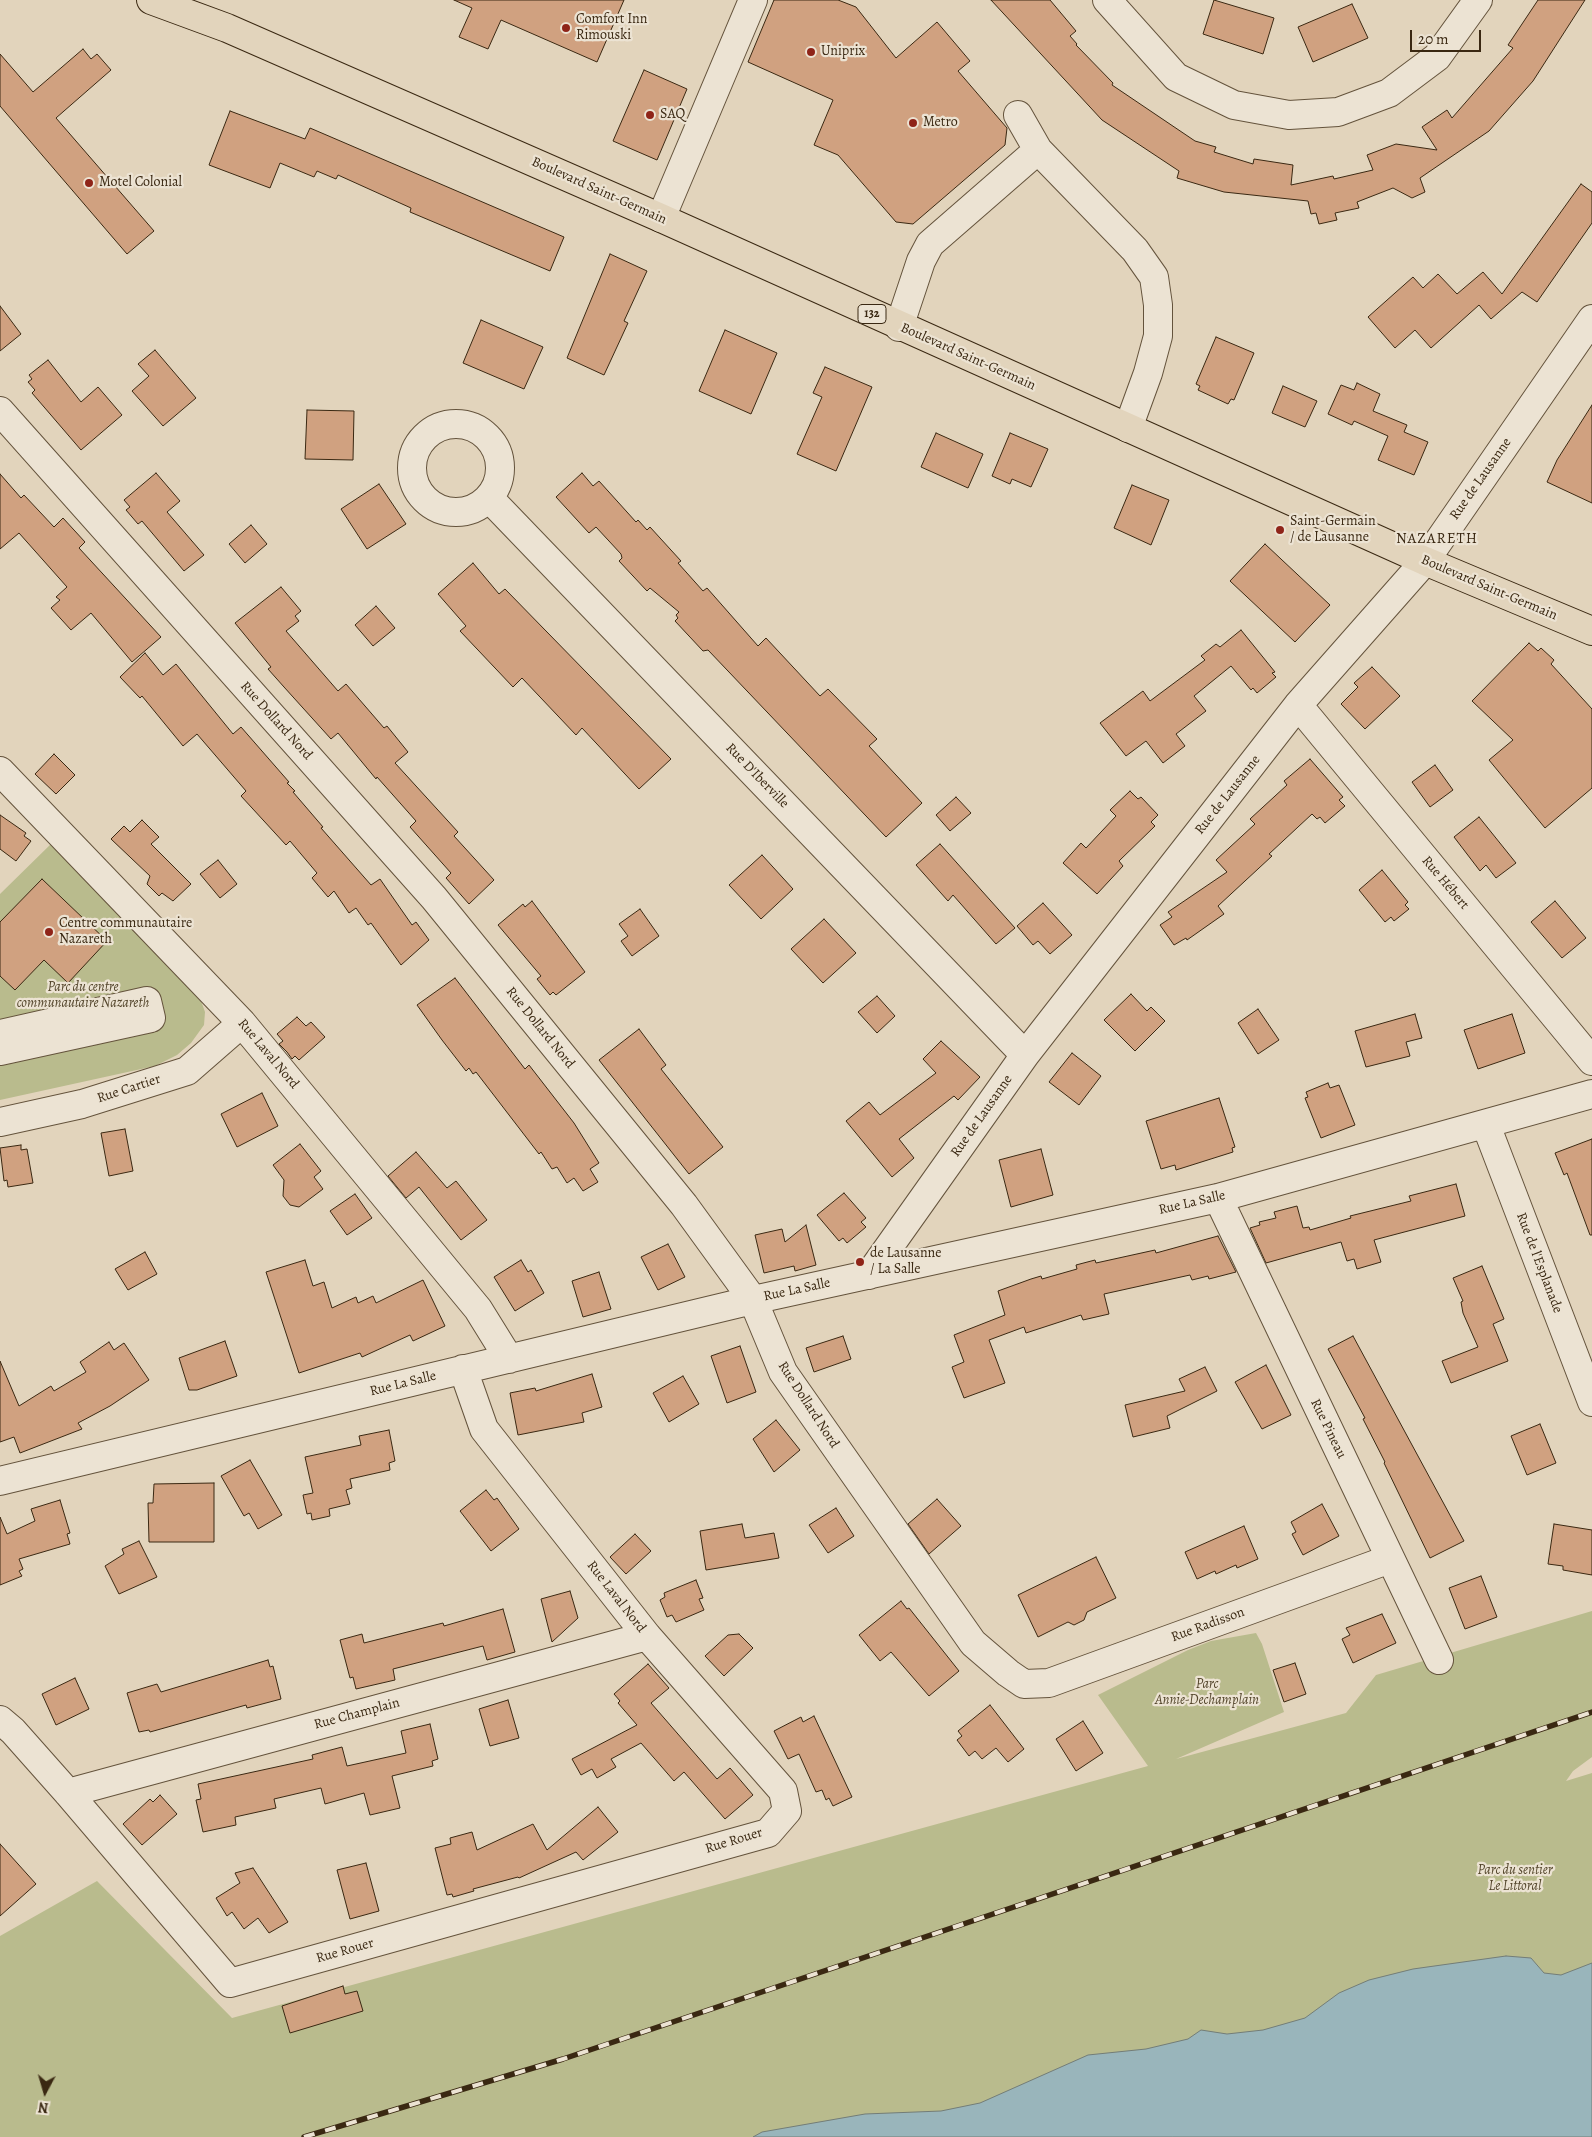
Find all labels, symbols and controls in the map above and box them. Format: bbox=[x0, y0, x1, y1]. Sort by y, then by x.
place label: Comfort Inn Rimouski bbox=[576, 12, 647, 44]
scale bar bbox=[1412, 20, 1483, 52]
marker: Comfort Inn Rimouski bbox=[560, 22, 572, 34]
text: 20 m bbox=[1418, 29, 1449, 49]
place label: Uniprix bbox=[821, 44, 865, 60]
marker: Uniprix bbox=[805, 46, 817, 58]
place label: SAQ bbox=[660, 107, 685, 123]
marker: SAQ bbox=[644, 109, 656, 121]
place label: Metro bbox=[923, 115, 958, 131]
marker: Metro bbox=[907, 117, 919, 129]
street label: Boulevard Saint-Germain bbox=[529, 154, 669, 228]
place label: Motel Colonial bbox=[99, 175, 182, 191]
marker: Motel Colonial bbox=[83, 177, 95, 189]
road number: 132 bbox=[858, 304, 886, 324]
street label: Boulevard Saint-Germain bbox=[898, 320, 1038, 394]
street label: Rue de Lausanne bbox=[1447, 435, 1515, 523]
place label: Saint-Germain / de Lausanne bbox=[1290, 514, 1376, 546]
marker: Saint-Germain / de Lausanne bbox=[1274, 524, 1286, 536]
district label: NAZARETH bbox=[1395, 530, 1479, 548]
street label: Boulevard Saint-Germain bbox=[1418, 552, 1560, 624]
street label: Rue Dollard Nord bbox=[236, 678, 316, 764]
street label: Rue D'Iberville bbox=[722, 740, 792, 812]
street label: Rue de Lausanne bbox=[1192, 752, 1264, 838]
street label: Rue Hébert bbox=[1418, 853, 1472, 913]
place label: Centre communautaire Nazareth bbox=[59, 916, 192, 949]
marker: Centre communautaire Nazareth bbox=[43, 926, 55, 938]
park label: Parc du centre communautaire Nazareth bbox=[17, 980, 149, 1012]
street label: Rue Dollard Nord bbox=[502, 984, 578, 1072]
street label: Rue Laval Nord bbox=[234, 1016, 302, 1092]
street label: Rue Cartier bbox=[95, 1071, 163, 1107]
street label: Rue de Lausanne bbox=[948, 1072, 1016, 1160]
street label: Rue La Salle bbox=[1157, 1187, 1227, 1219]
street label: Rue de l'Esplanade bbox=[1512, 1210, 1566, 1316]
place label: de Lausanne / La Salle bbox=[870, 1246, 942, 1278]
marker: de Lausanne / La Salle bbox=[854, 1256, 866, 1268]
street label: Rue La Salle bbox=[762, 1275, 832, 1305]
street label: Rue Dollard Nord bbox=[774, 1359, 842, 1451]
street label: Rue La Salle bbox=[368, 1368, 438, 1400]
street label: Rue Pineau bbox=[1306, 1396, 1350, 1462]
street label: Rue Laval Nord bbox=[583, 1558, 649, 1636]
street label: Rue Radisson bbox=[1169, 1604, 1247, 1646]
park label: Parc Annie-Dechamplain bbox=[1155, 1677, 1259, 1710]
street label: Rue Champlain bbox=[312, 1694, 402, 1734]
street label: Rue Rouer bbox=[703, 1824, 765, 1858]
park label: Parc du sentier Le Littoral bbox=[1477, 1863, 1553, 1895]
street label: Rue Rouer bbox=[314, 1935, 376, 1967]
north arrow bbox=[20, 2067, 70, 2117]
text: N bbox=[37, 2097, 49, 2117]

